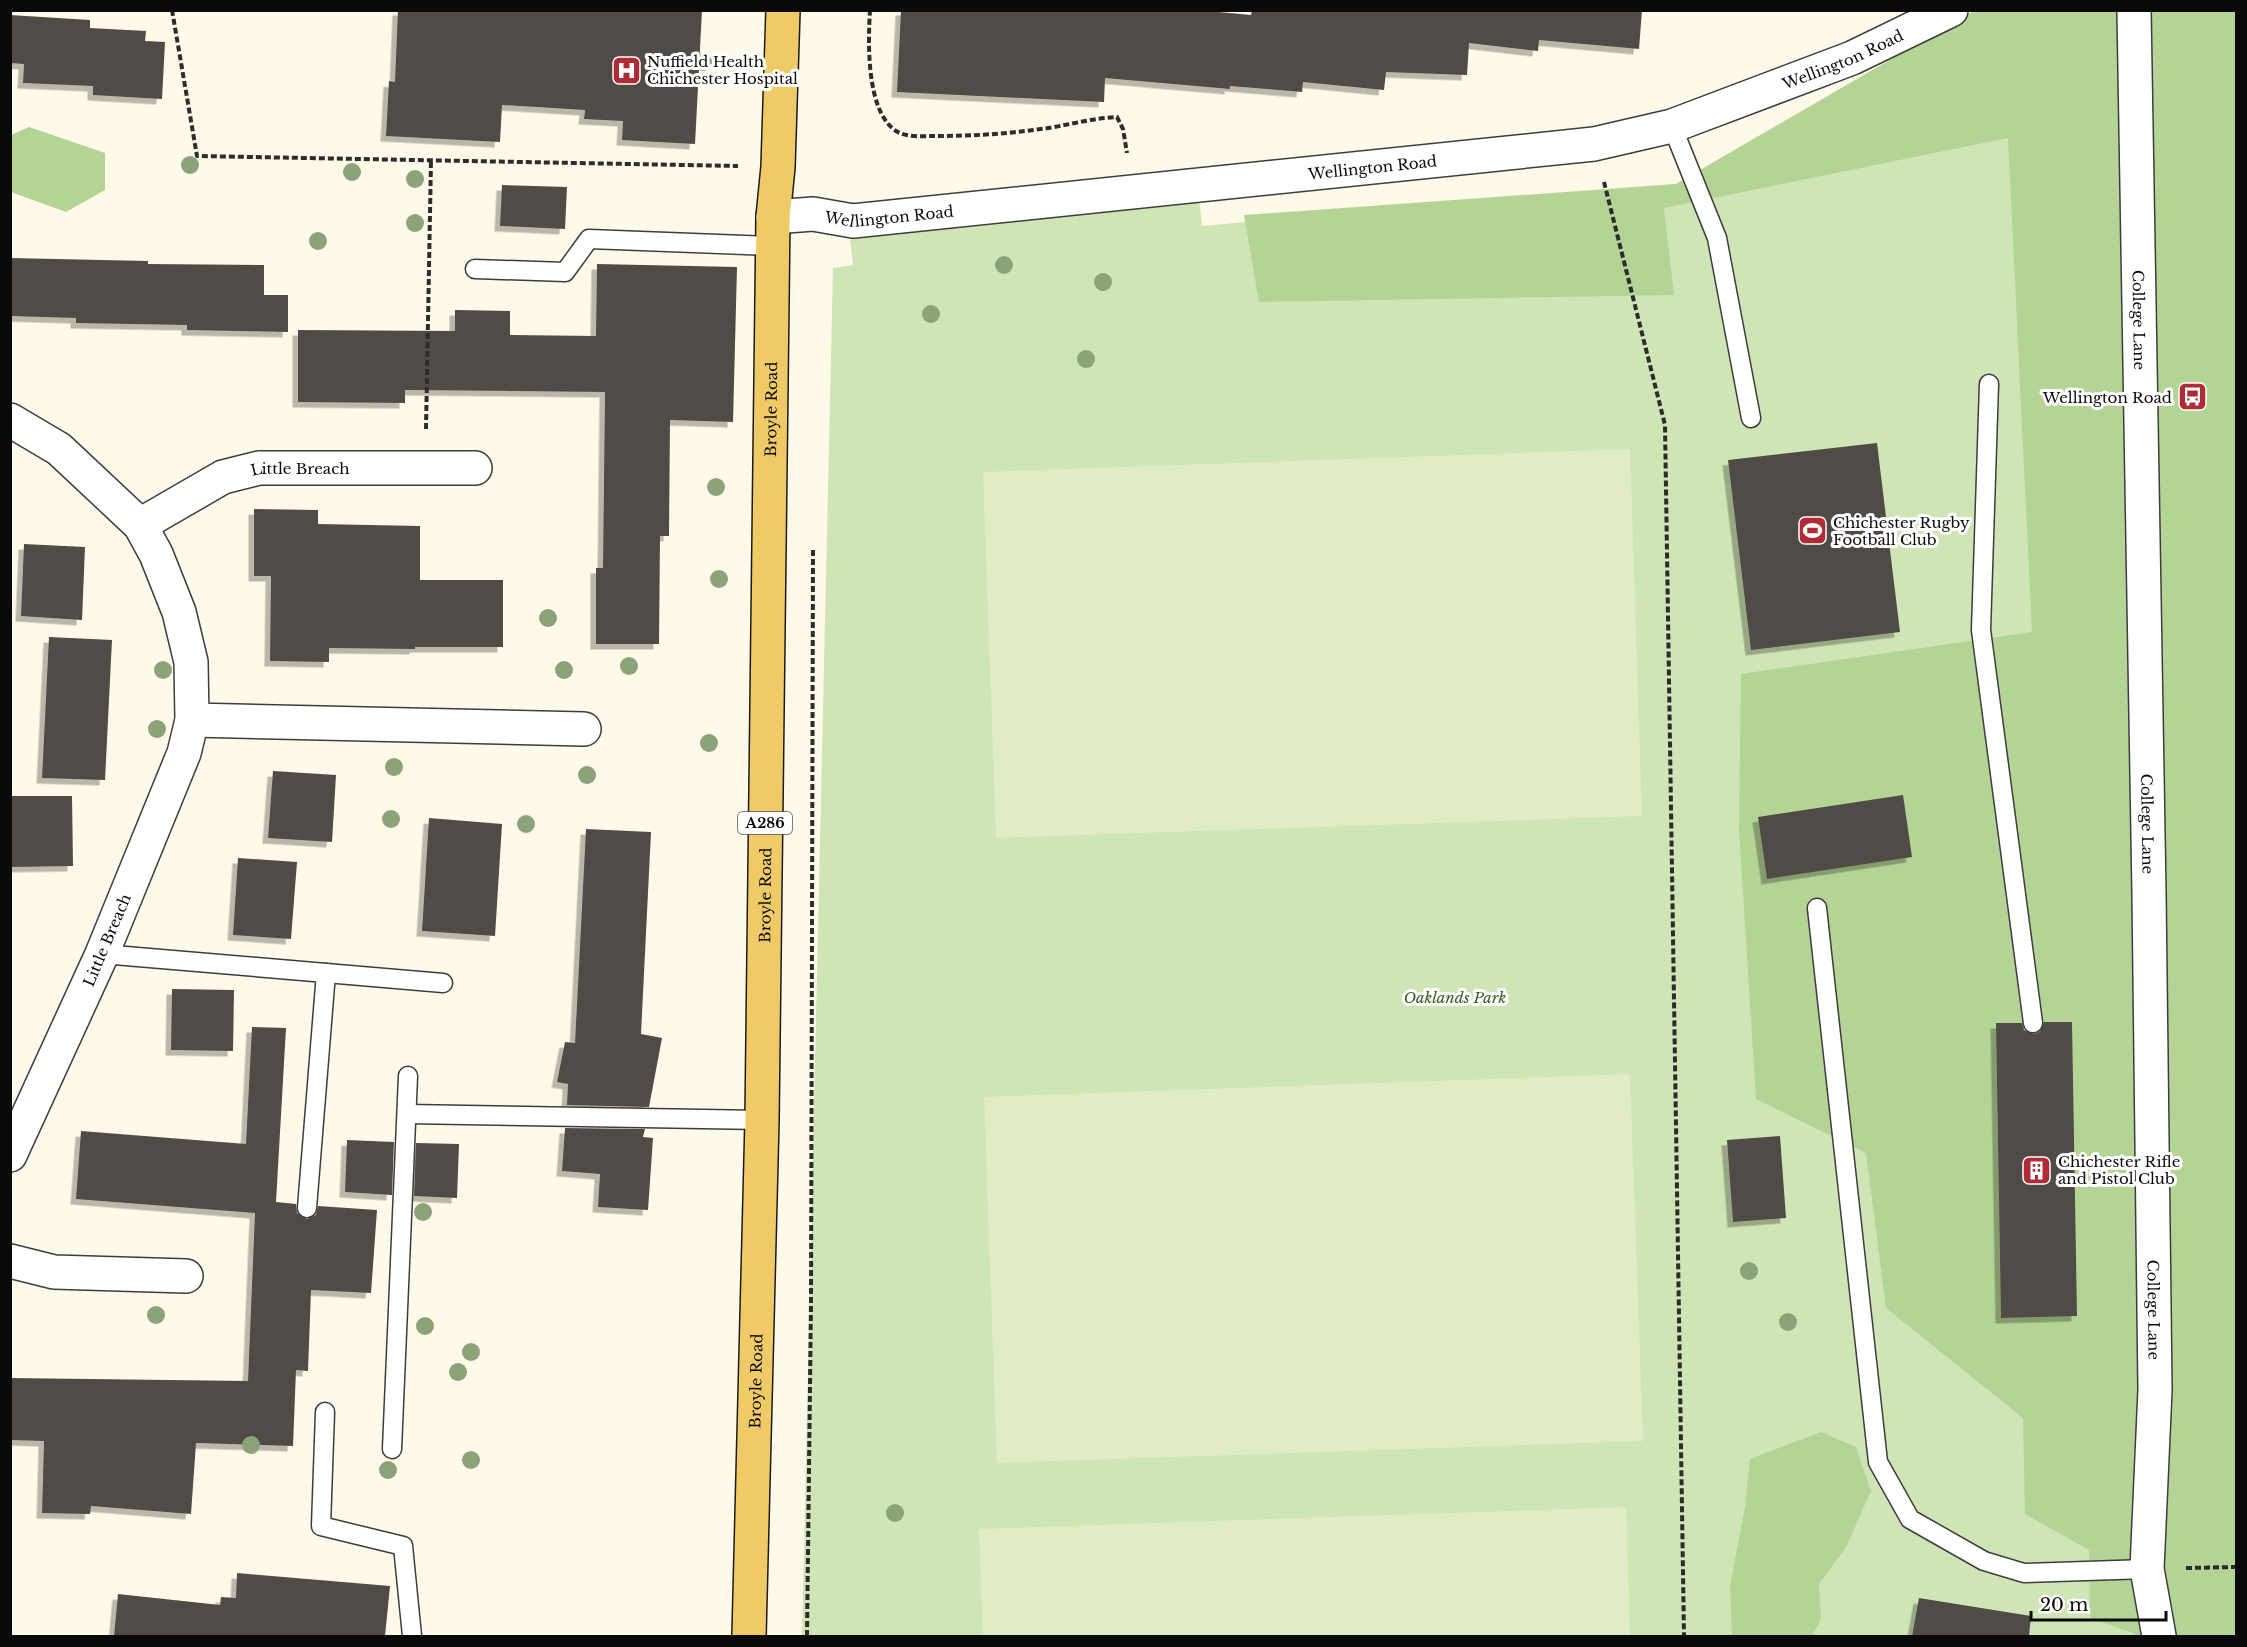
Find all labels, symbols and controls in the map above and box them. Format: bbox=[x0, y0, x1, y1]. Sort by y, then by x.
street label: Wellington Road bbox=[1779, 25, 1906, 93]
place label: Nuffield Health Chichester Hospital bbox=[647, 52, 798, 88]
hospital icon: Nuffield Health Chichester Hospital bbox=[610, 54, 642, 86]
street label: Wellington Road bbox=[1306, 151, 1438, 183]
street label: Wellington Road bbox=[822, 201, 954, 231]
street label: College Lane bbox=[2129, 270, 2150, 370]
street label: Broyle Road bbox=[761, 361, 781, 457]
bus stop icon: Wellington Road bbox=[2177, 381, 2209, 413]
place label: Wellington Road bbox=[2042, 388, 2172, 407]
street label: Little Breach bbox=[248, 458, 350, 479]
place label: Chichester Rugby Football Club bbox=[1833, 513, 1970, 549]
sports icon: Chichester Rugby Football Club bbox=[1796, 515, 1828, 547]
street label: College Lane bbox=[2137, 774, 2158, 874]
road number: A286 bbox=[738, 812, 792, 834]
street label: Broyle Road bbox=[755, 847, 775, 943]
street label: Little Breach bbox=[79, 891, 135, 989]
park label: Oaklands Park bbox=[1404, 988, 1506, 1007]
place label: Chichester Rifle and Pistol Club bbox=[2058, 1152, 2180, 1188]
building icon: Chichester Rifle and Pistol Club bbox=[2021, 1154, 2053, 1186]
street label: College Lane bbox=[2144, 1260, 2164, 1360]
street label: Broyle Road bbox=[745, 1333, 766, 1429]
scale bar bbox=[2031, 1584, 2166, 1622]
text: 20 m bbox=[2040, 1594, 2088, 1616]

